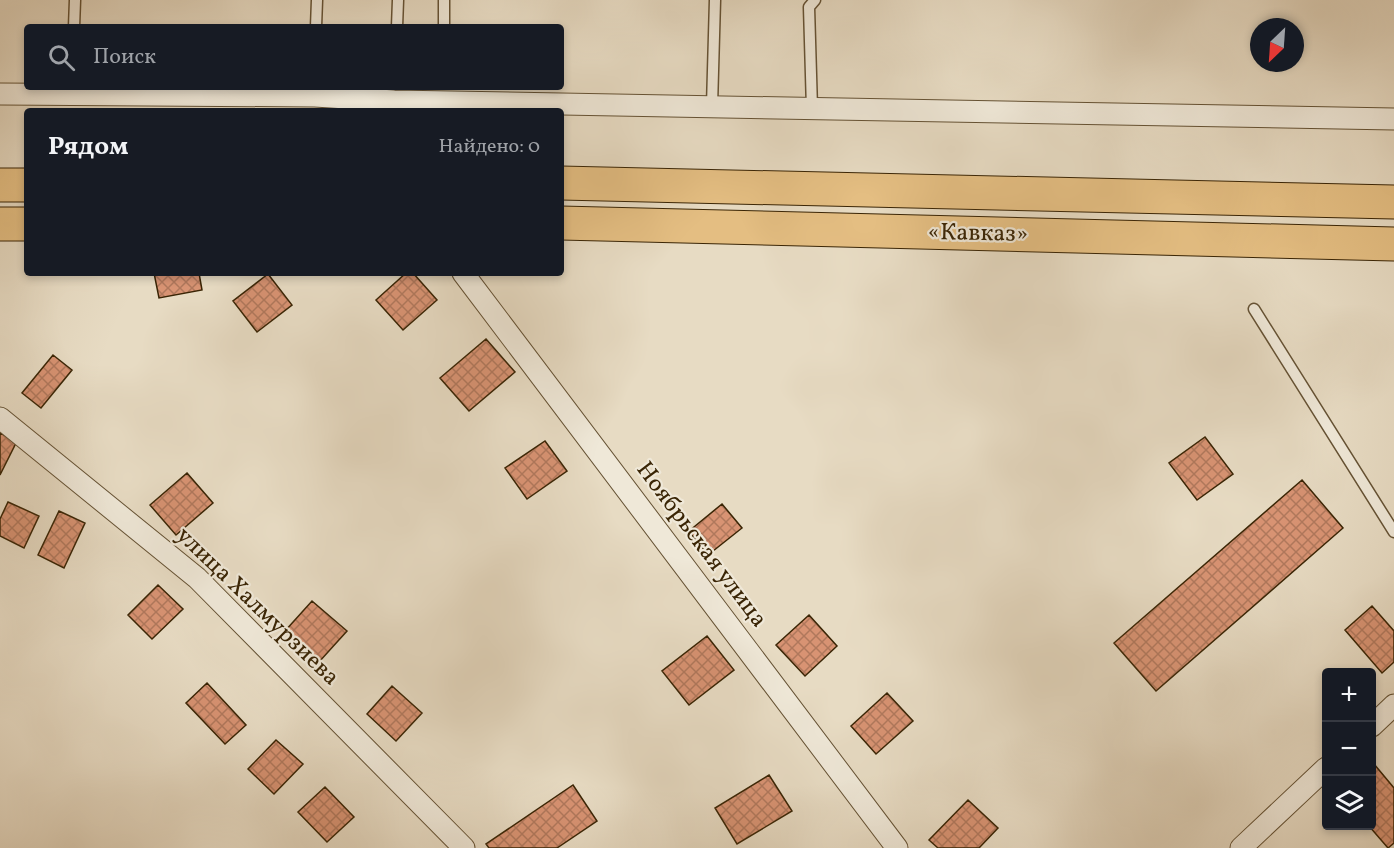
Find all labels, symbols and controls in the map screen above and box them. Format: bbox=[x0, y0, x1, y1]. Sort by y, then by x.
north arrow bbox=[1250, 18, 1304, 72]
search box bbox=[24, 24, 564, 90]
icon: search bbox=[45, 41, 78, 74]
text: Поиск bbox=[93, 42, 156, 73]
text: Рядом bbox=[48, 129, 128, 165]
text: Найдено: 0 bbox=[438, 133, 540, 161]
street label: «Кавказ» bbox=[928, 216, 1028, 252]
street label: Ноябрьская улица bbox=[627, 455, 775, 635]
street label: улица Халмурзиева bbox=[168, 520, 346, 694]
map controls bbox=[1322, 668, 1376, 830]
button: + bbox=[1322, 668, 1376, 722]
button: − bbox=[1322, 722, 1376, 776]
button: layers bbox=[1322, 776, 1376, 830]

